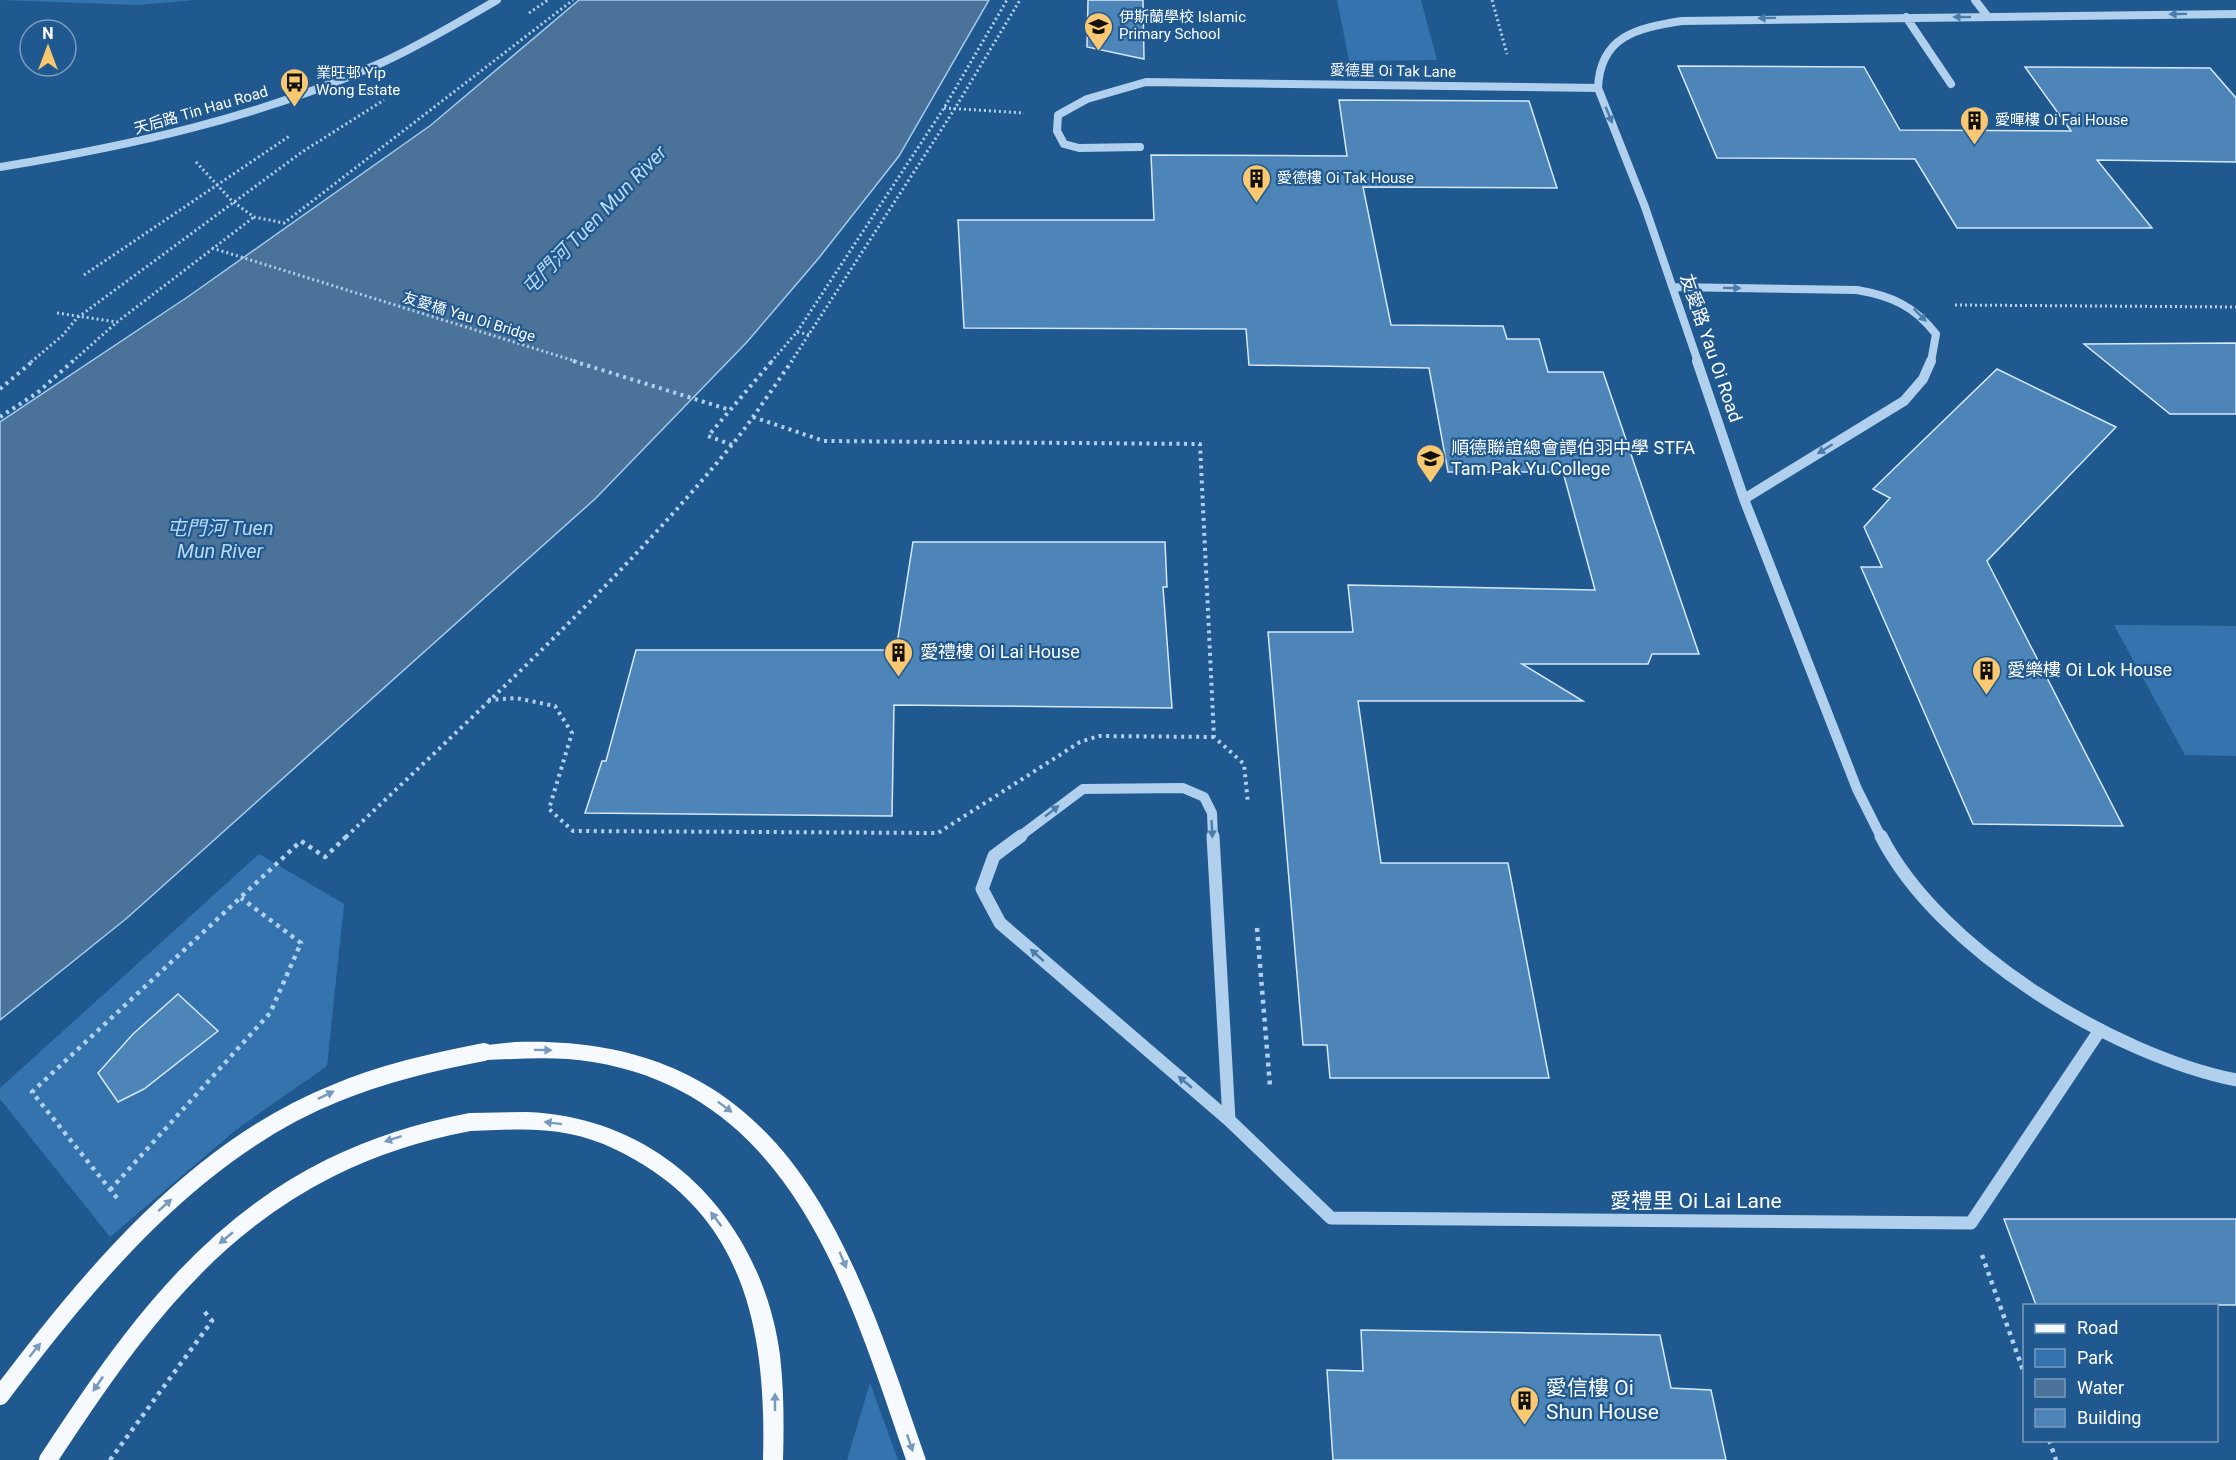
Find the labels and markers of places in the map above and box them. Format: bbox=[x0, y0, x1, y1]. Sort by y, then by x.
place label: 伊斯蘭學校 Islamic Primary School bbox=[1119, 8, 1246, 43]
school or university icon: 伊斯蘭學校 Islamic Primary School bbox=[1082, 10, 1114, 52]
place label: 業旺邨 Yip Wong Estate bbox=[316, 64, 400, 99]
bus stop icon: 業旺邨 Yip Wong Estate bbox=[279, 66, 311, 108]
building icon: 愛暉樓 Oi Fai House bbox=[1958, 104, 1990, 146]
place label: 愛暉樓 Oi Fai House bbox=[1995, 111, 2128, 129]
building icon: 愛德樓 Oi Tak House bbox=[1240, 162, 1272, 204]
place label: 愛德樓 Oi Tak House bbox=[1277, 169, 1414, 187]
place label: 順德聯誼總會譚伯羽中學 STFA Tam Pak Yu College bbox=[1451, 437, 1695, 479]
school or university icon: 順德聯誼總會譚伯羽中學 STFA Tam Pak Yu College bbox=[1414, 442, 1446, 484]
building icon: 愛禮樓 Oi Lai House bbox=[883, 636, 915, 678]
place label: 愛禮樓 Oi Lai House bbox=[920, 641, 1080, 662]
building icon: 愛樂樓 Oi Lok House bbox=[1970, 654, 2002, 696]
place label: 愛樂樓 Oi Lok House bbox=[2007, 659, 2172, 680]
place label: 愛信樓 Oi Shun House bbox=[1546, 1376, 1659, 1424]
building icon: 愛信樓 Oi Shun House bbox=[1509, 1384, 1541, 1426]

